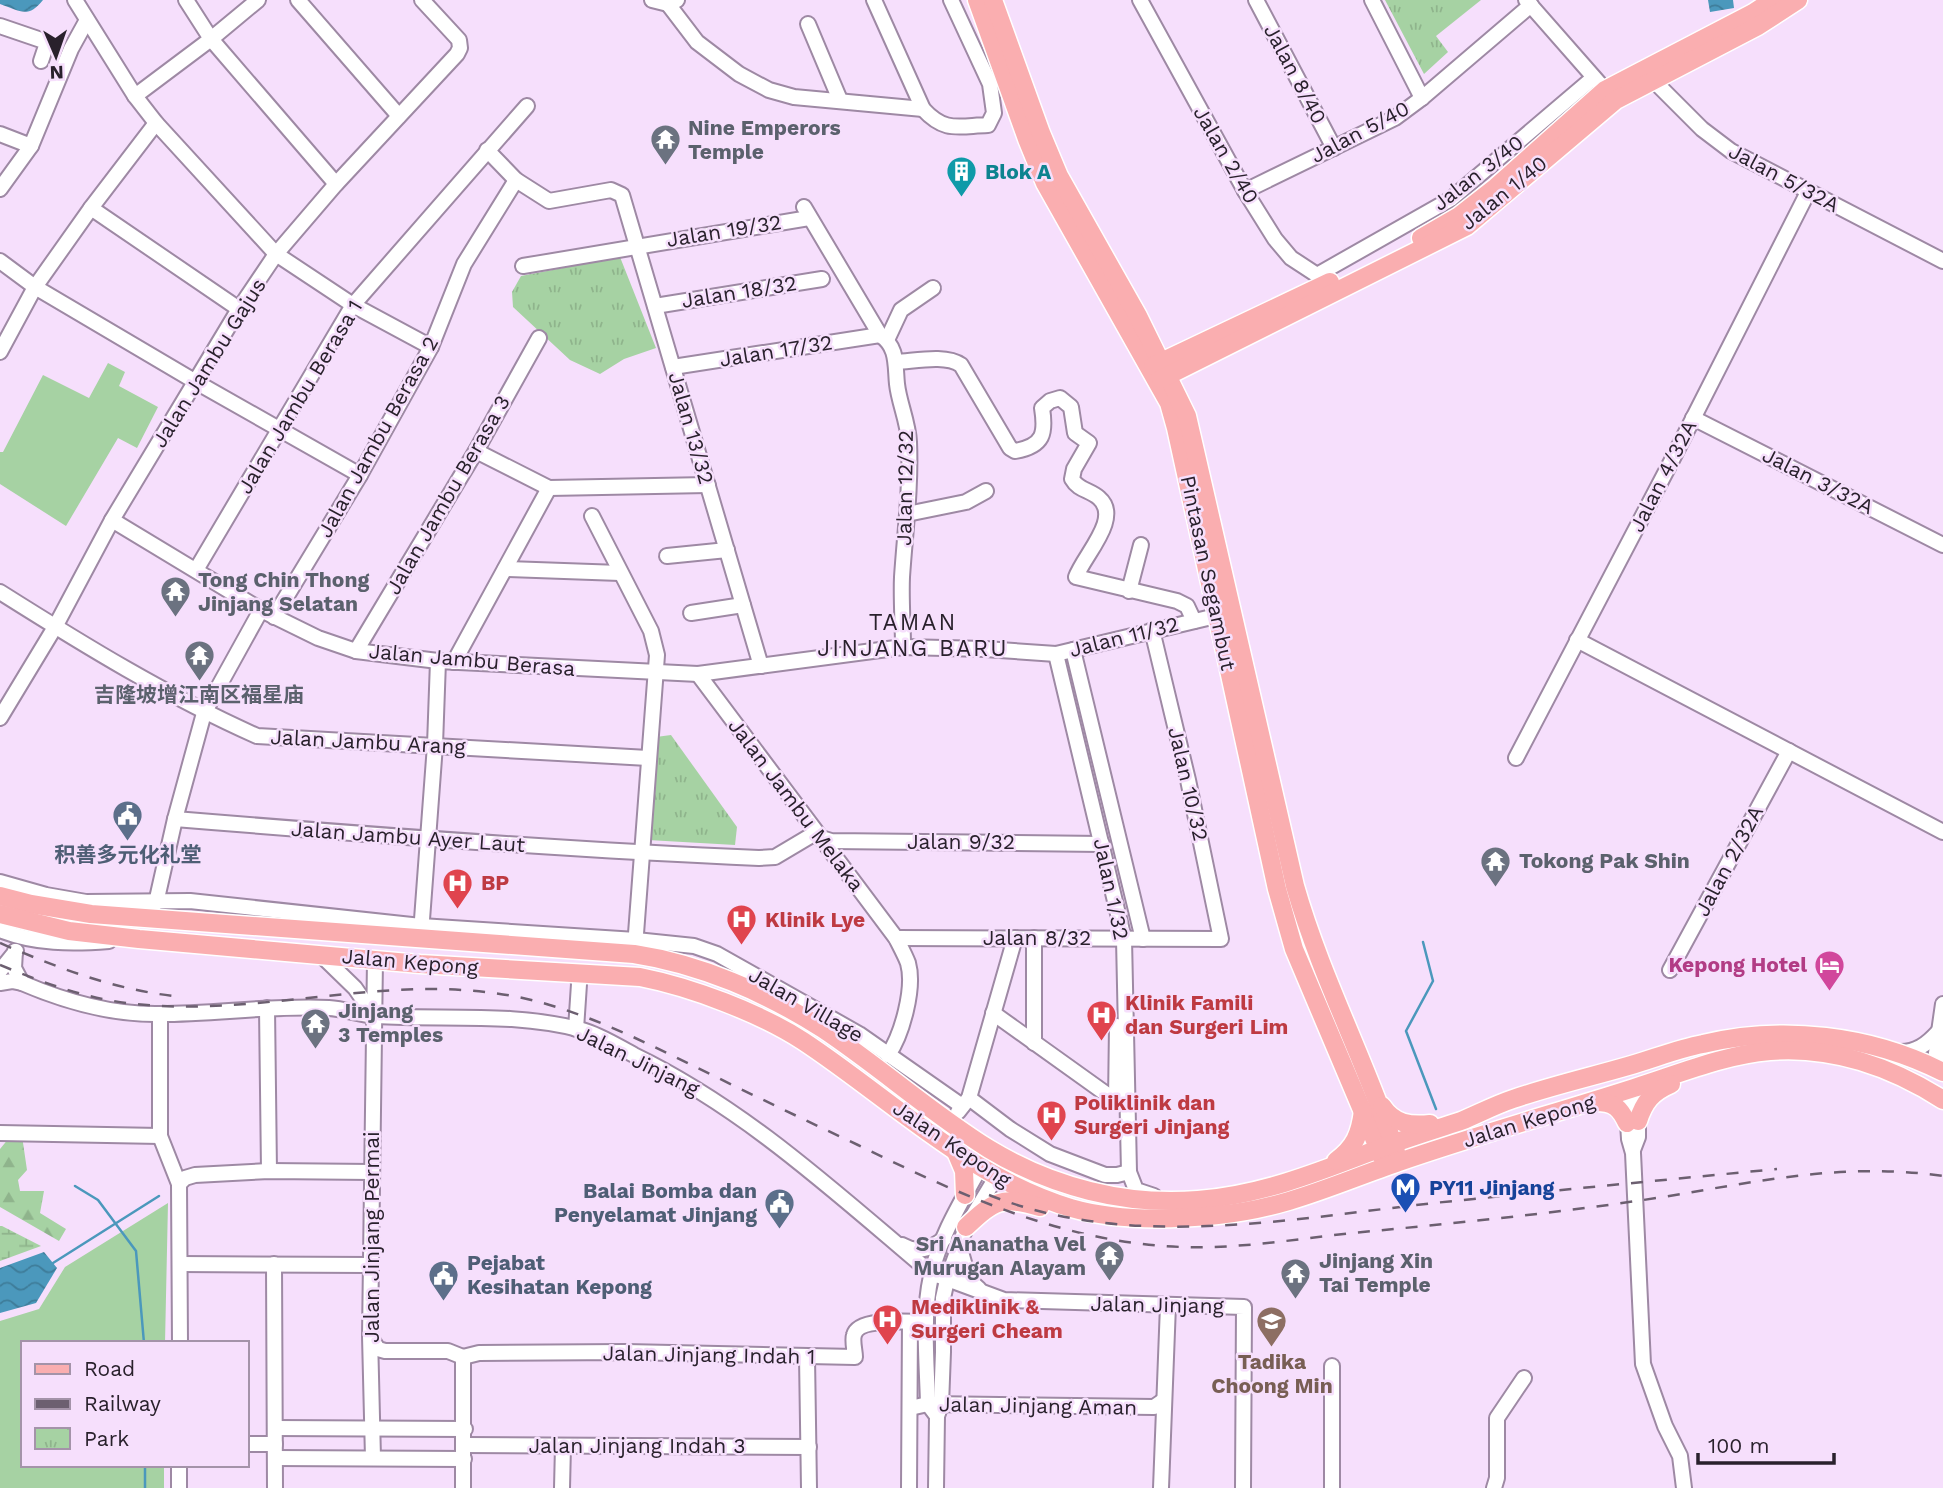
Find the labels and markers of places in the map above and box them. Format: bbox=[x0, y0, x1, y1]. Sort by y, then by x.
place label: Nine Emperors Temple bbox=[688, 115, 841, 164]
temple icon: Nine Emperors Temple bbox=[648, 123, 682, 167]
building icon: Blok A bbox=[945, 155, 979, 199]
place label: Blok A bbox=[985, 159, 1052, 184]
place label: Tong Chin Thong Jinjang Selatan bbox=[198, 567, 369, 616]
temple icon: Tong Chin Thong Jinjang Selatan bbox=[158, 575, 192, 619]
temple icon: 吉隆坡增江南区福星庙 bbox=[182, 638, 216, 682]
place label: 吉隆坡增江南区福星庙 bbox=[94, 682, 304, 707]
public building icon: 积善多元化礼堂 bbox=[111, 798, 145, 842]
place label: 积善多元化礼堂 bbox=[55, 842, 202, 867]
temple icon: Tokong Pak Shin bbox=[1479, 844, 1513, 888]
place label: Tokong Pak Shin bbox=[1519, 848, 1690, 873]
hospital icon: BP bbox=[441, 866, 475, 910]
place label: BP bbox=[481, 870, 509, 895]
hospital icon: Klinik Lye bbox=[725, 903, 759, 947]
place label: Klinik Lye bbox=[765, 907, 865, 932]
hotel icon: Kepong Hotel bbox=[1813, 948, 1847, 992]
place label: Kepong Hotel bbox=[1668, 952, 1807, 977]
place label: Klinik Famili dan Surgeri Lim bbox=[1125, 990, 1288, 1039]
place label: Jinjang 3 Temples bbox=[338, 998, 443, 1047]
hospital icon: Klinik Famili dan Surgeri Lim bbox=[1085, 998, 1119, 1042]
temple icon: Jinjang 3 Temples bbox=[298, 1006, 332, 1050]
place label: Poliklinik dan Surgeri Jinjang bbox=[1074, 1090, 1229, 1139]
hospital icon: Poliklinik dan Surgeri Jinjang bbox=[1034, 1098, 1068, 1142]
metro station icon: PY11 Jinjang bbox=[1389, 1171, 1423, 1215]
place label: PY11 Jinjang bbox=[1429, 1175, 1555, 1200]
place label: Balai Bomba dan Penyelamat Jinjang bbox=[554, 1178, 757, 1227]
public building icon: Balai Bomba dan Penyelamat Jinjang bbox=[763, 1186, 797, 1230]
place label: Sri Ananatha Vel Murugan Alayam bbox=[913, 1231, 1086, 1280]
temple icon: Sri Ananatha Vel Murugan Alayam bbox=[1092, 1239, 1126, 1283]
place label: Jinjang Xin Tai Temple bbox=[1319, 1248, 1433, 1297]
place label: Pejabat Kesihatan Kepong bbox=[467, 1250, 652, 1299]
temple icon: Jinjang Xin Tai Temple bbox=[1279, 1256, 1313, 1300]
public building icon: Pejabat Kesihatan Kepong bbox=[427, 1258, 461, 1302]
place label: Mediklinik & Surgeri Cheam bbox=[911, 1294, 1063, 1343]
hospital icon: Mediklinik & Surgeri Cheam bbox=[871, 1302, 905, 1346]
school or university icon: Tadika Choong Min bbox=[1255, 1305, 1289, 1349]
place label: Tadika Choong Min bbox=[1211, 1349, 1333, 1398]

